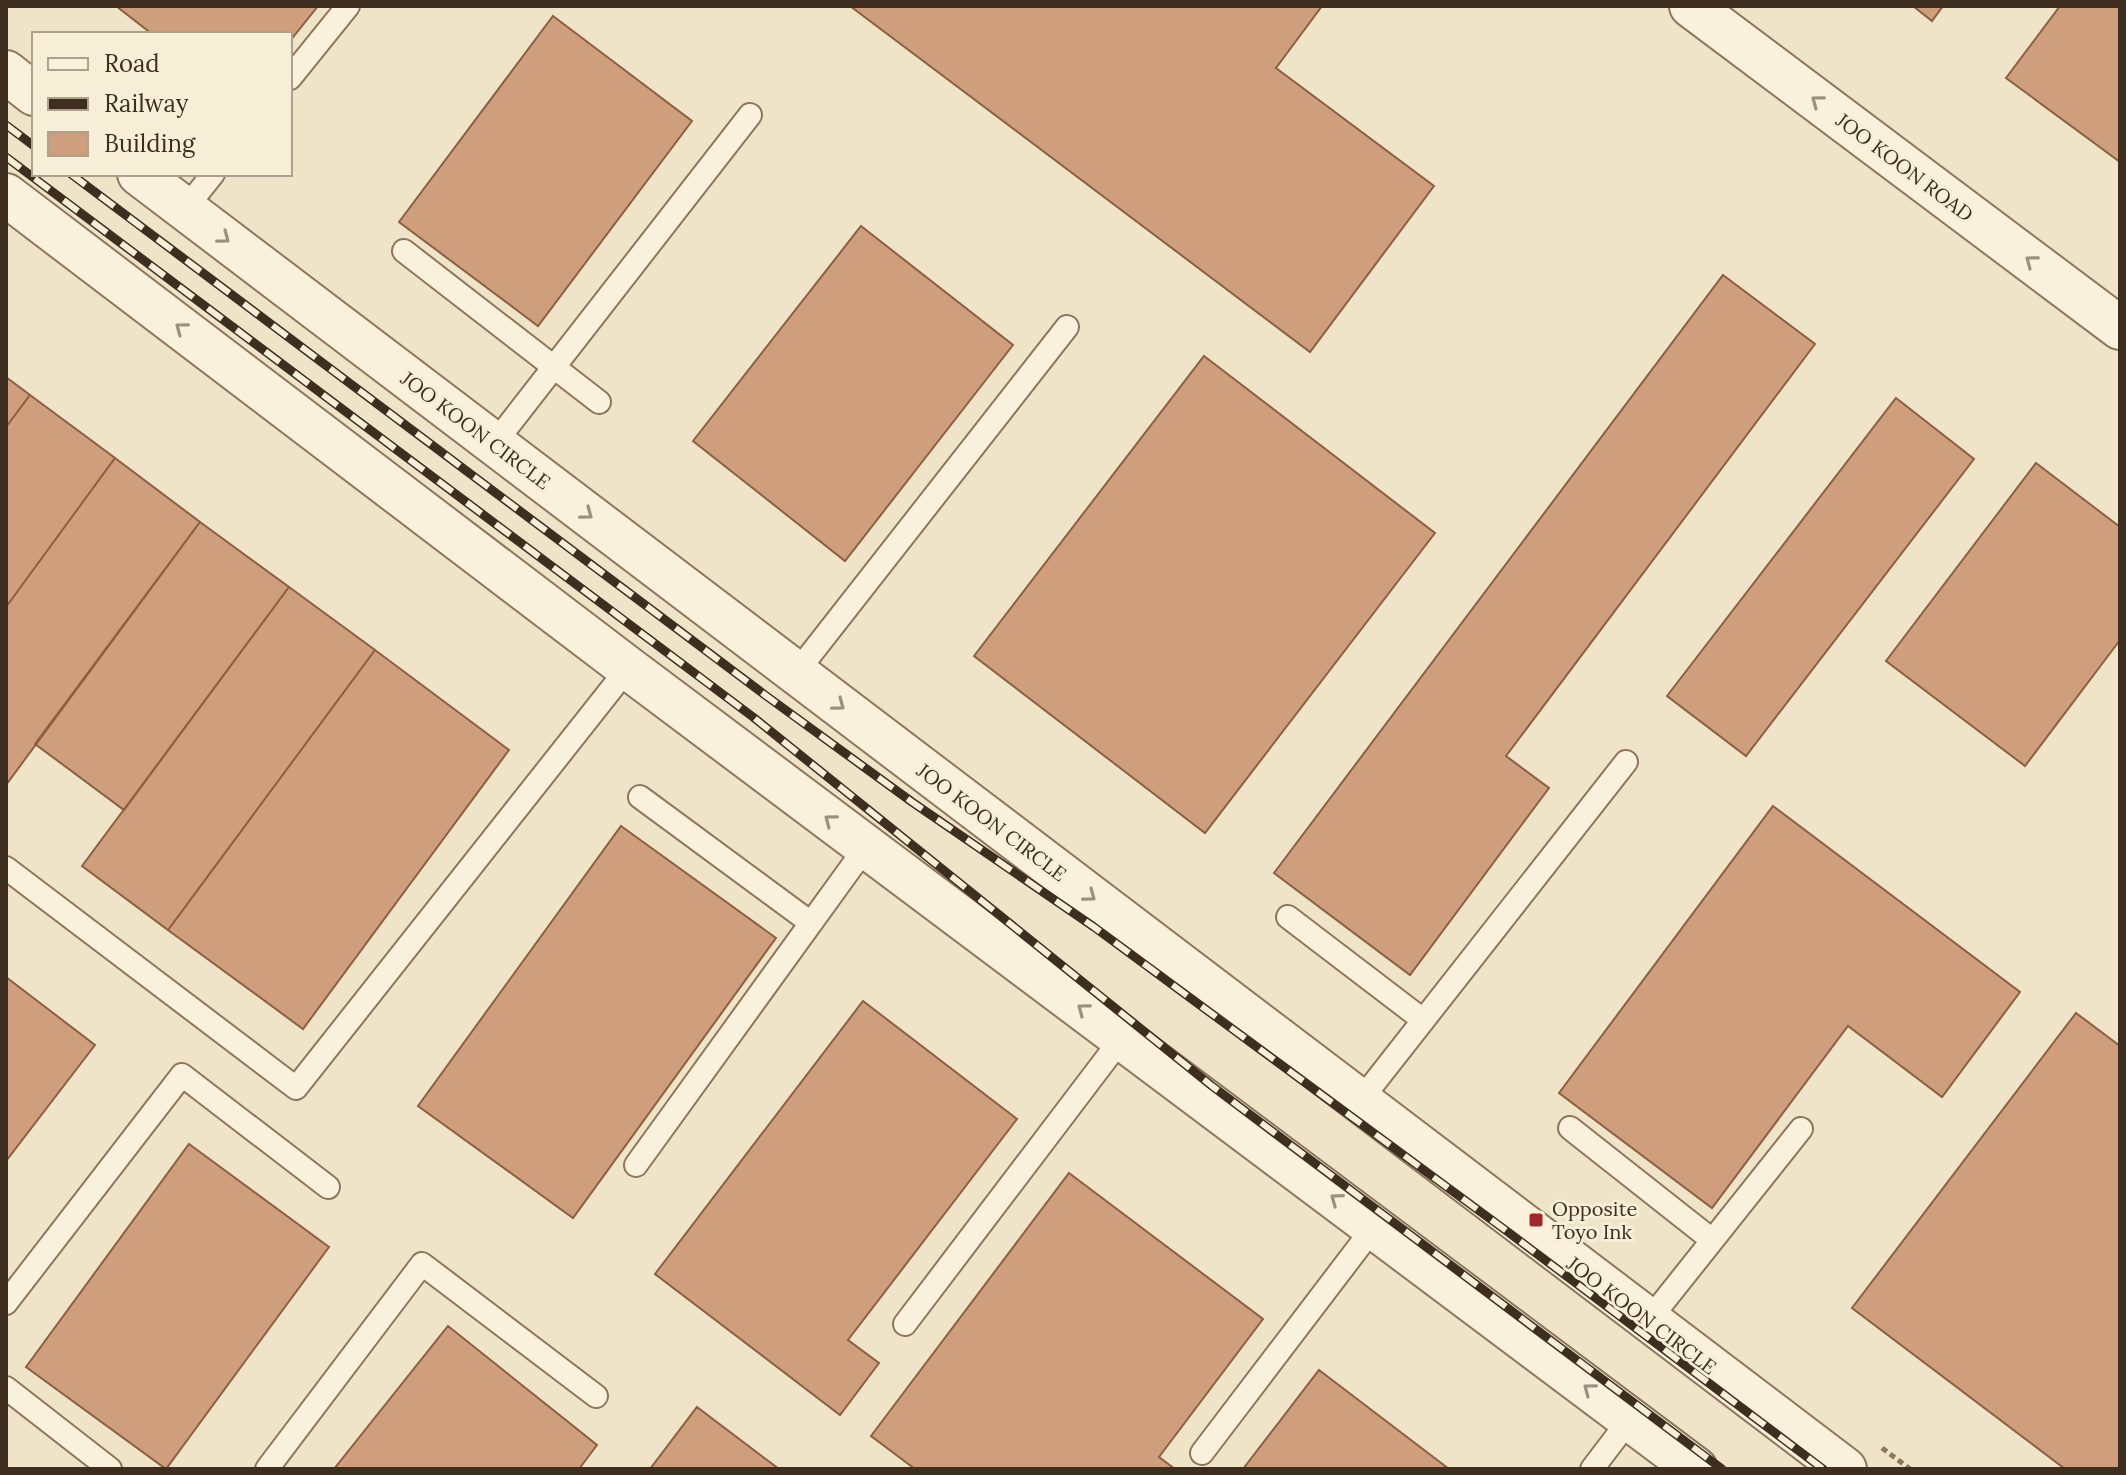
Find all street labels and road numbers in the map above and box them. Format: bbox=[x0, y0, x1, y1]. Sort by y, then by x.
street label: JOO KOON ROAD bbox=[1831, 107, 1979, 227]
street label: JOO KOON CIRCLE bbox=[395, 365, 556, 494]
street label: JOO KOON CIRCLE bbox=[911, 757, 1072, 886]
street label: JOO KOON CIRCLE bbox=[1561, 1250, 1722, 1379]

